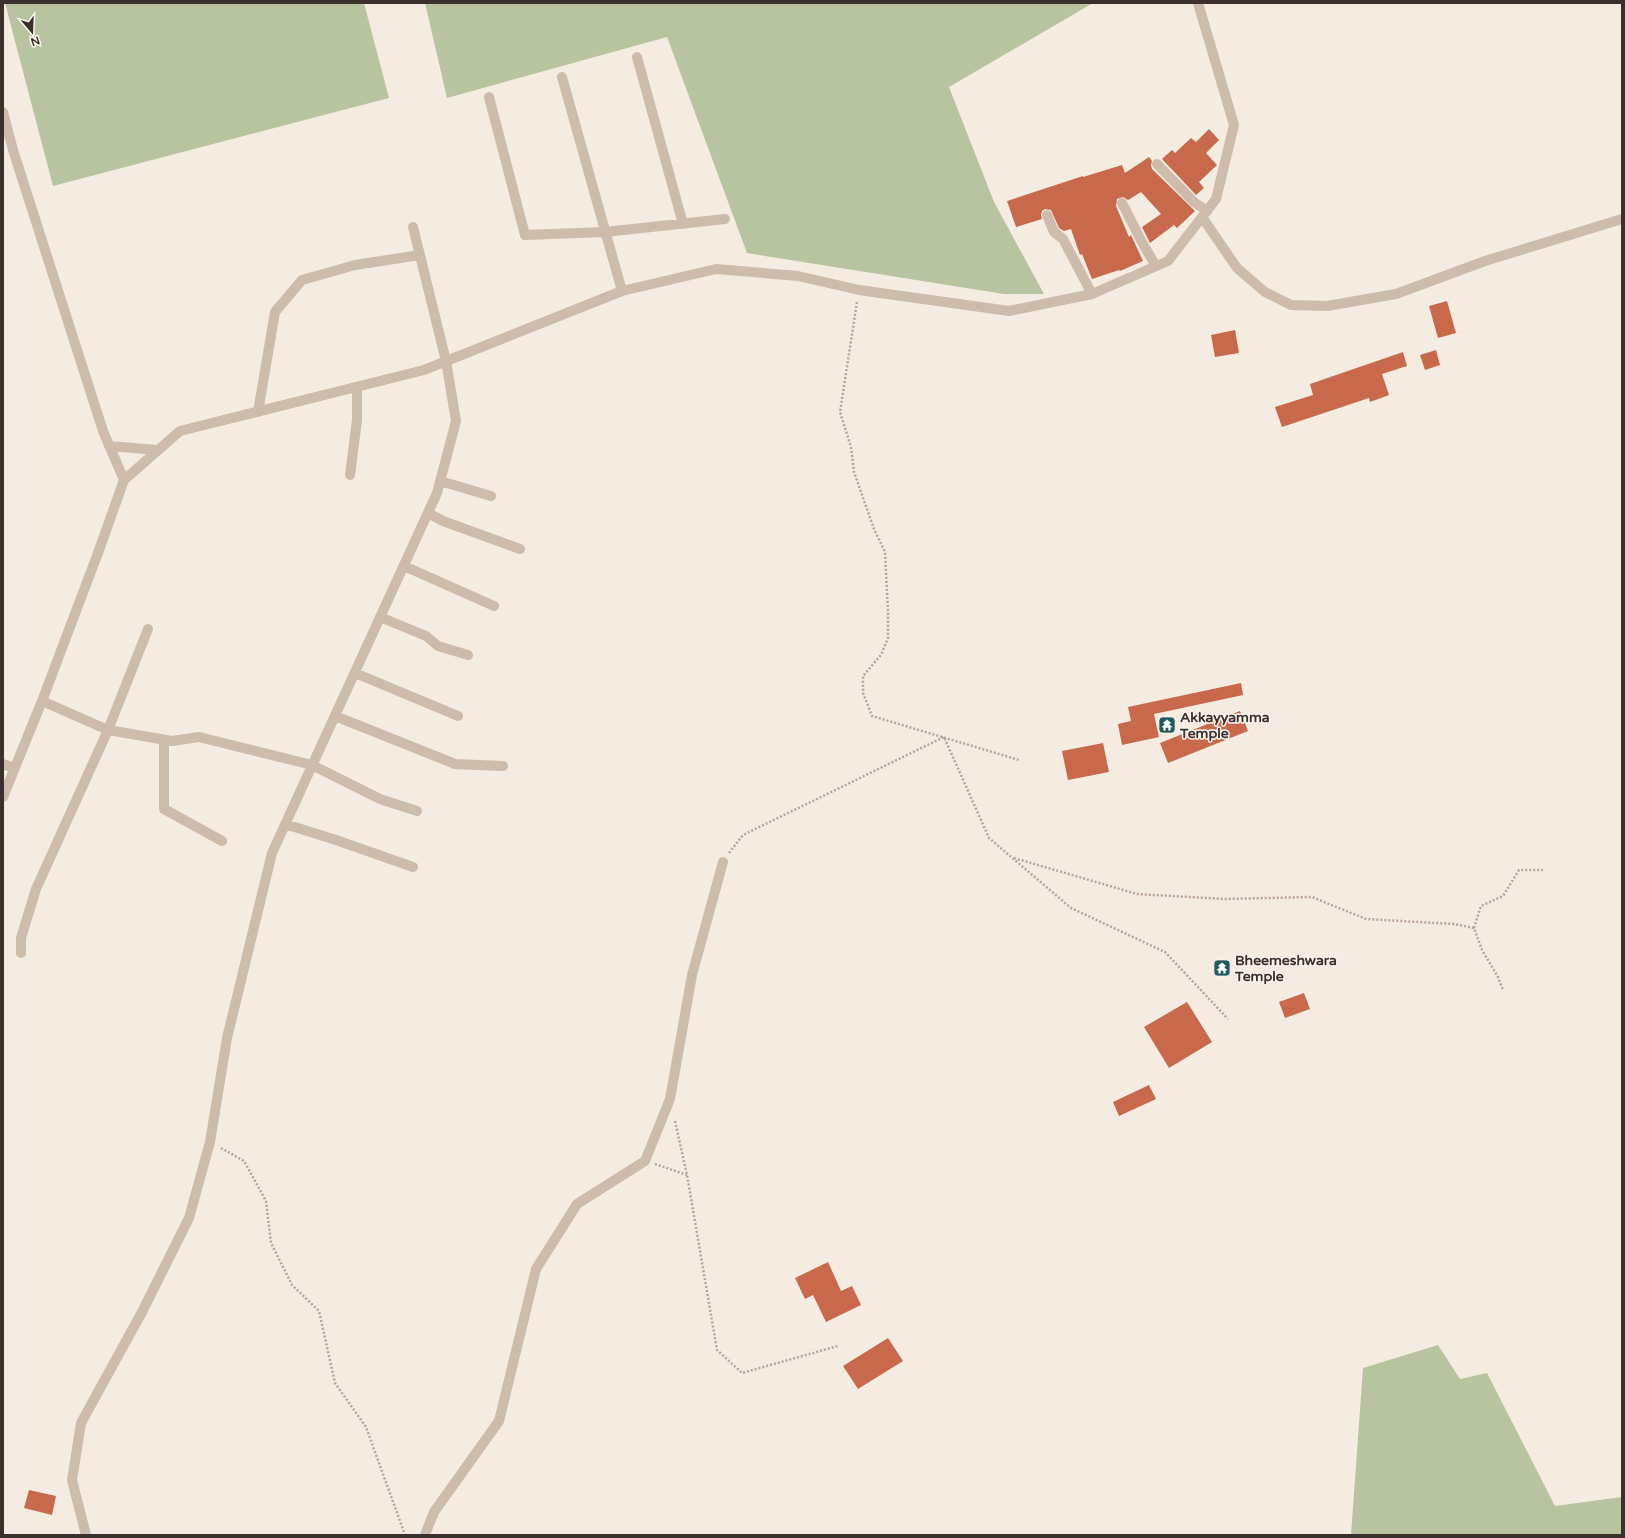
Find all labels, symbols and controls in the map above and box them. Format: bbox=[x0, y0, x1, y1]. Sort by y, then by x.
north arrow bbox=[12, 12, 52, 52]
text: N bbox=[29, 33, 41, 49]
place label: Akkayyamma Temple bbox=[1179, 709, 1270, 742]
temple icon: Akkayyamma Temple bbox=[1157, 715, 1177, 735]
place label: Bheemeshwara Temple bbox=[1234, 952, 1337, 985]
temple icon: Bheemeshwara Temple bbox=[1212, 958, 1232, 978]

